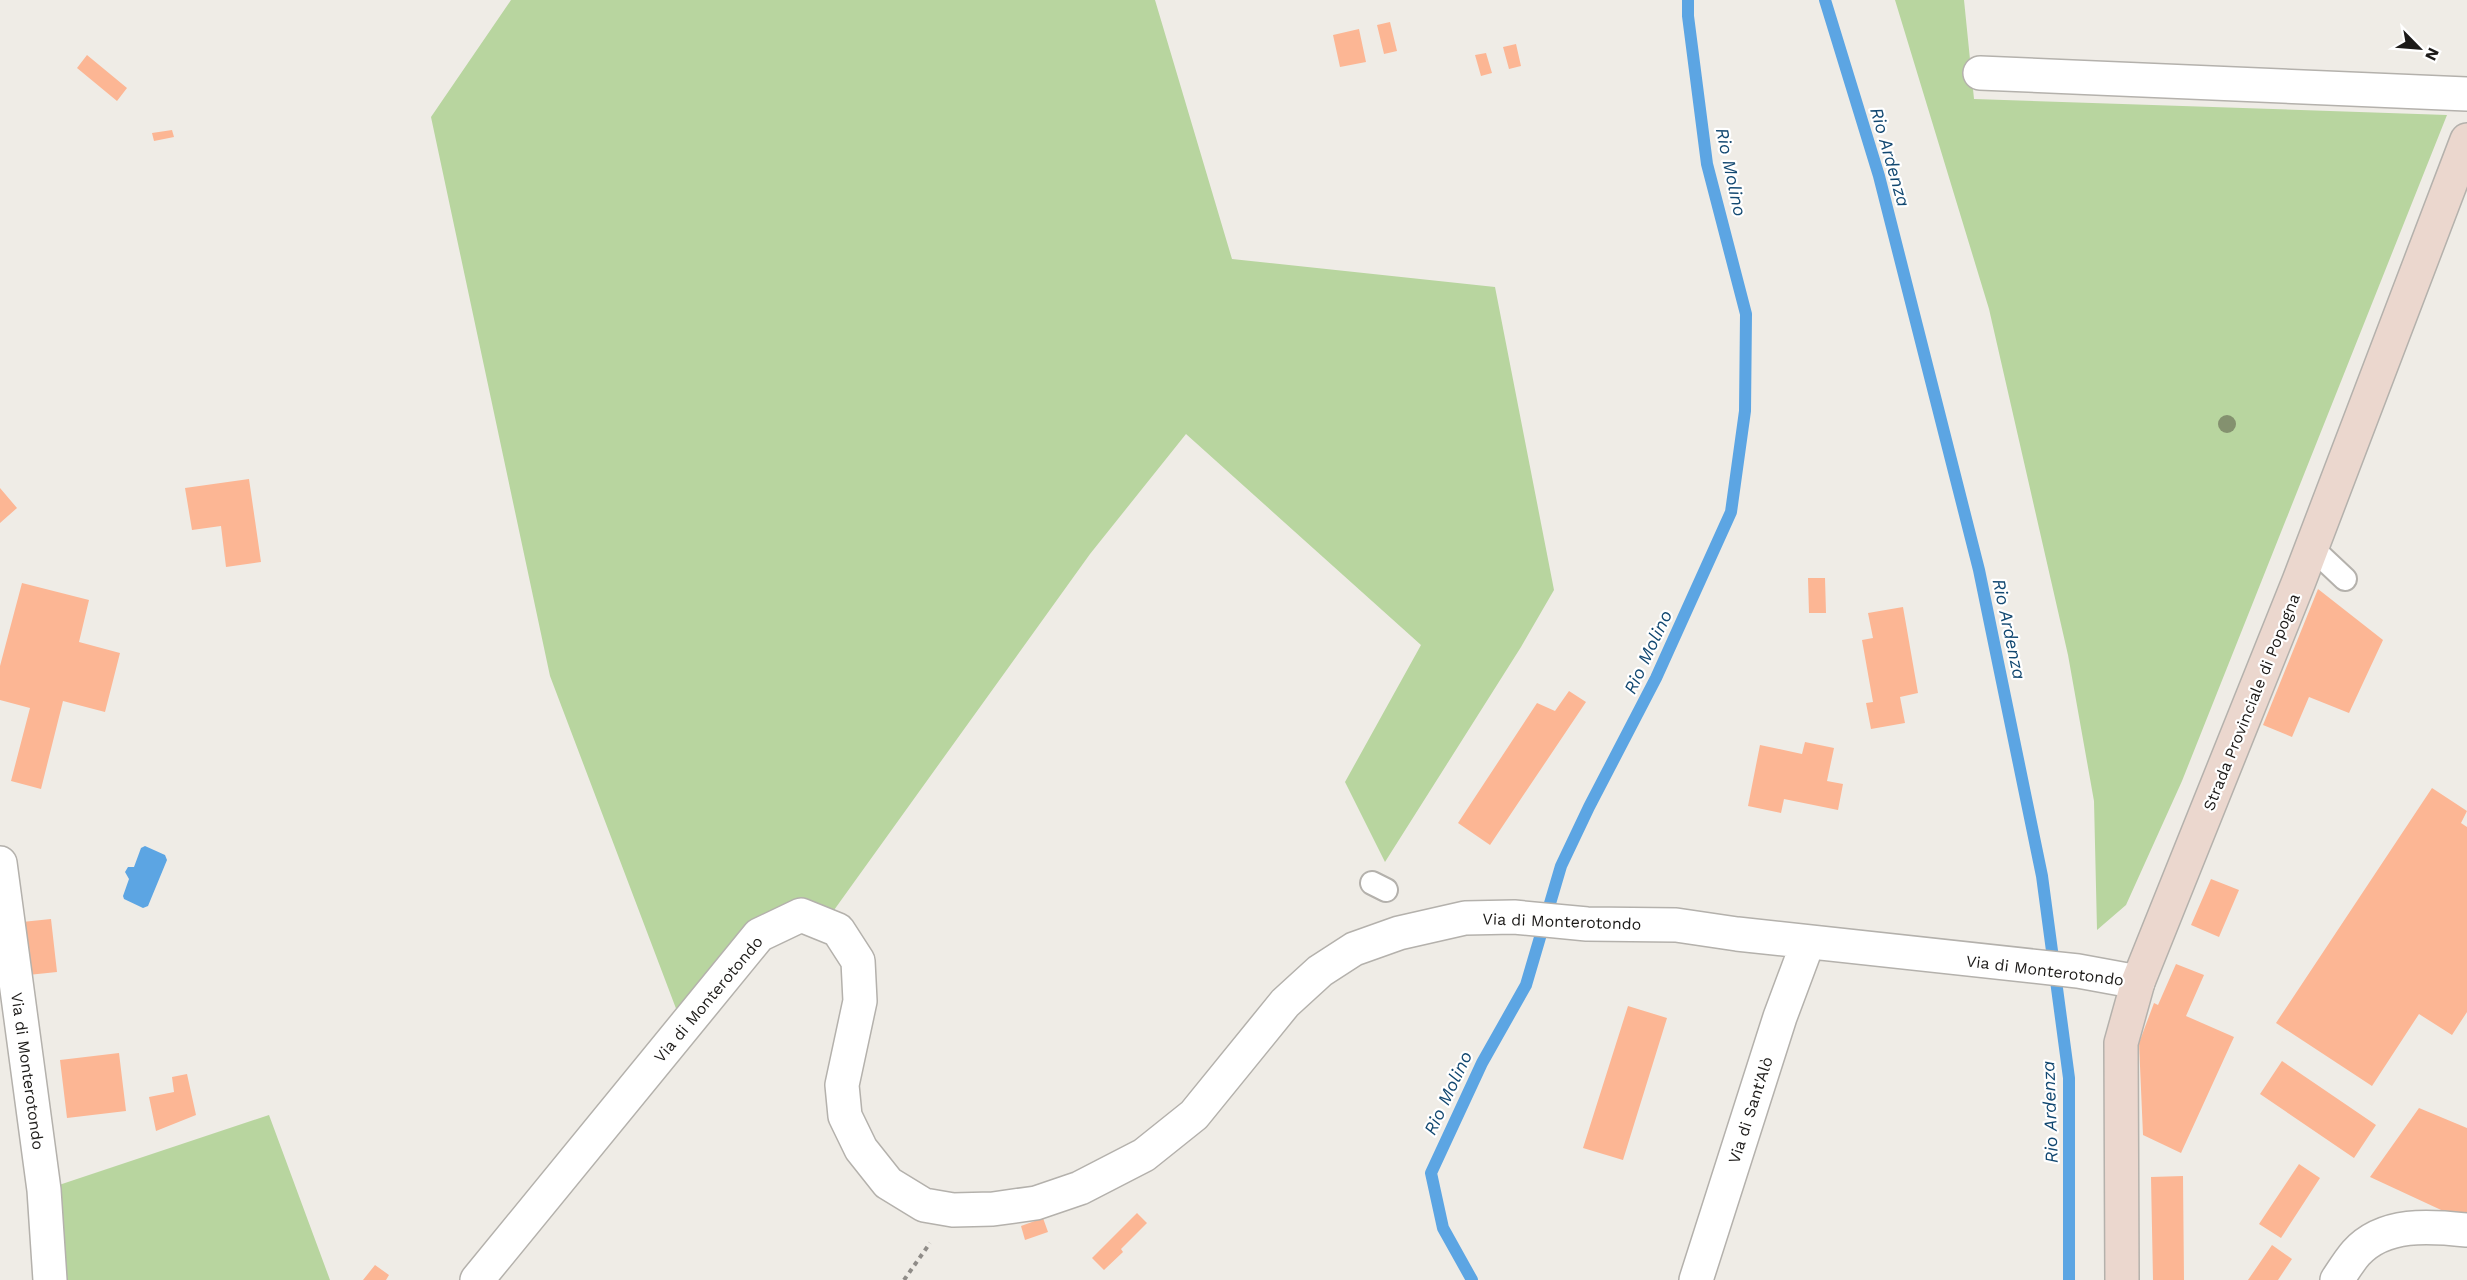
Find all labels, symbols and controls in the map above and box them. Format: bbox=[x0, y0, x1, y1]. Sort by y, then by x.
north arrow bbox=[2389, 18, 2449, 78]
text: N bbox=[2421, 45, 2443, 64]
water label: Rio Ardenza bbox=[1866, 105, 1915, 209]
water label: Rio Molino bbox=[1712, 126, 1751, 218]
water label: Rio Ardenza bbox=[1989, 577, 2030, 681]
street label: Strada Provinciale di Popogna bbox=[2199, 591, 2304, 814]
water label: Rio Molino bbox=[1619, 607, 1676, 697]
street label: Via di Monterotondo bbox=[1482, 909, 1642, 934]
street label: Via di Monterotondo bbox=[650, 932, 767, 1066]
street label: Via di Monterotondo bbox=[1965, 951, 2125, 990]
street label: Via di Monterotondo bbox=[7, 991, 48, 1151]
water label: Rio Molino bbox=[1419, 1048, 1476, 1138]
street label: Via di Sant'Alò bbox=[1724, 1054, 1777, 1166]
water label: Rio Ardenza bbox=[2037, 1060, 2062, 1164]

